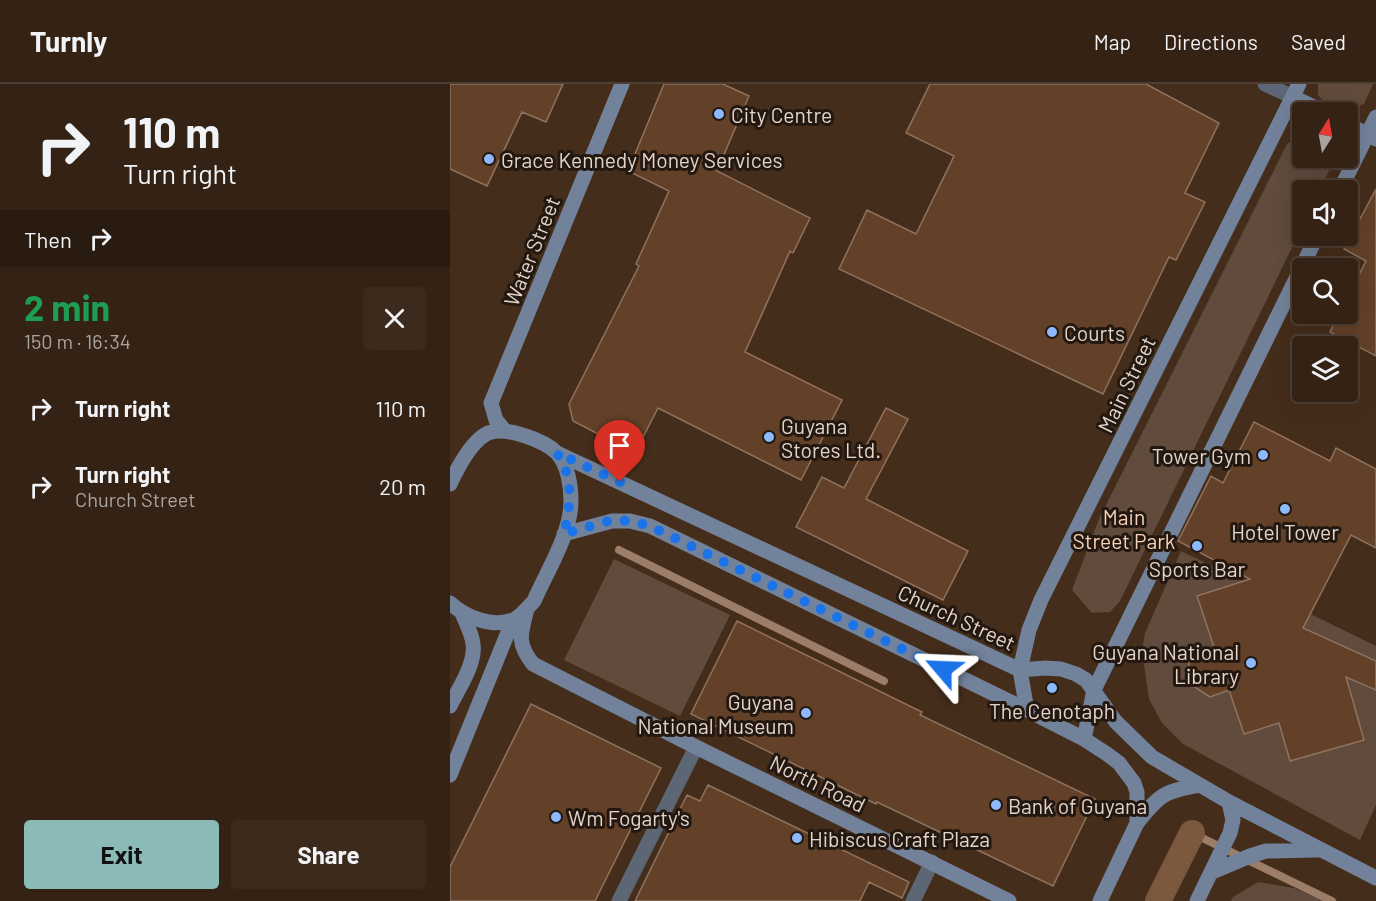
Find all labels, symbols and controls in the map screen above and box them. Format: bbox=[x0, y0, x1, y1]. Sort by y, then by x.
text: Turnly bbox=[30, 24, 107, 58]
text: Map bbox=[1094, 29, 1131, 54]
text: Directions bbox=[1164, 29, 1258, 54]
text: Saved bbox=[1291, 29, 1346, 54]
place label: City Centre bbox=[731, 102, 832, 127]
north arrow bbox=[1292, 102, 1358, 168]
map controls bbox=[1292, 102, 1358, 402]
text: 110 m bbox=[123, 106, 220, 156]
marker: City Centre bbox=[712, 107, 726, 121]
icon: right bbox=[24, 108, 102, 186]
place label: Grace Kennedy Money Services bbox=[501, 147, 783, 172]
marker: Grace Kennedy Money Services bbox=[482, 152, 496, 166]
text: Turn right bbox=[123, 157, 237, 189]
button: sound bbox=[1292, 180, 1358, 246]
street label: Water Street bbox=[498, 193, 564, 309]
icon: right bbox=[84, 222, 117, 255]
text: Then bbox=[24, 226, 72, 252]
button: search bbox=[1292, 258, 1358, 324]
text: 2 min bbox=[24, 285, 110, 328]
button: close bbox=[363, 287, 426, 350]
place label: Courts bbox=[1064, 320, 1125, 345]
marker: Courts bbox=[1045, 325, 1059, 339]
text: 150 m · 16:34 bbox=[24, 329, 131, 353]
street label: Main Street bbox=[1092, 332, 1160, 436]
button: layers bbox=[1292, 336, 1358, 402]
icon: right bbox=[24, 392, 57, 425]
text: Turn right bbox=[75, 395, 170, 421]
text: 110 m bbox=[376, 395, 426, 421]
place label: Guyana Stores Ltd. bbox=[781, 413, 881, 462]
pin bbox=[594, 420, 645, 482]
icon: arrive bbox=[603, 429, 636, 462]
marker: Guyana Stores Ltd. bbox=[762, 430, 776, 444]
place label: Tower Gym bbox=[1152, 443, 1251, 468]
marker: Tower Gym bbox=[1256, 448, 1270, 462]
text: Turn right bbox=[75, 461, 170, 487]
icon: right bbox=[24, 470, 57, 503]
text: 20 m bbox=[379, 473, 426, 499]
text: Church Street bbox=[75, 487, 196, 511]
marker: Hotel Tower bbox=[1278, 502, 1292, 516]
park label: Main Street Park bbox=[1073, 504, 1175, 553]
place label: Hotel Tower bbox=[1231, 519, 1339, 544]
marker: Sports Bar bbox=[1190, 539, 1204, 553]
place label: Sports Bar bbox=[1149, 556, 1246, 581]
street label: Church Street bbox=[894, 579, 1020, 655]
position arrow bbox=[911, 637, 975, 701]
place label: Guyana National Library bbox=[1092, 639, 1239, 688]
marker: Guyana National Library bbox=[1244, 656, 1258, 670]
marker: The Cenotaph bbox=[1045, 681, 1059, 695]
place label: Guyana National Museum bbox=[637, 689, 794, 738]
place label: The Cenotaph bbox=[989, 698, 1115, 723]
marker: Guyana National Museum bbox=[799, 706, 813, 720]
street label: North Road bbox=[766, 749, 870, 817]
place label: Bank of Guyana bbox=[1008, 793, 1147, 818]
marker: Bank of Guyana bbox=[989, 798, 1003, 812]
place label: Wm Fogarty's bbox=[568, 805, 690, 830]
marker: Wm Fogarty's bbox=[549, 810, 563, 824]
button: Exit bbox=[24, 820, 219, 889]
button: Share bbox=[231, 820, 426, 889]
place label: Hibiscus Craft Plaza bbox=[809, 826, 990, 851]
marker: Hibiscus Craft Plaza bbox=[790, 831, 804, 845]

